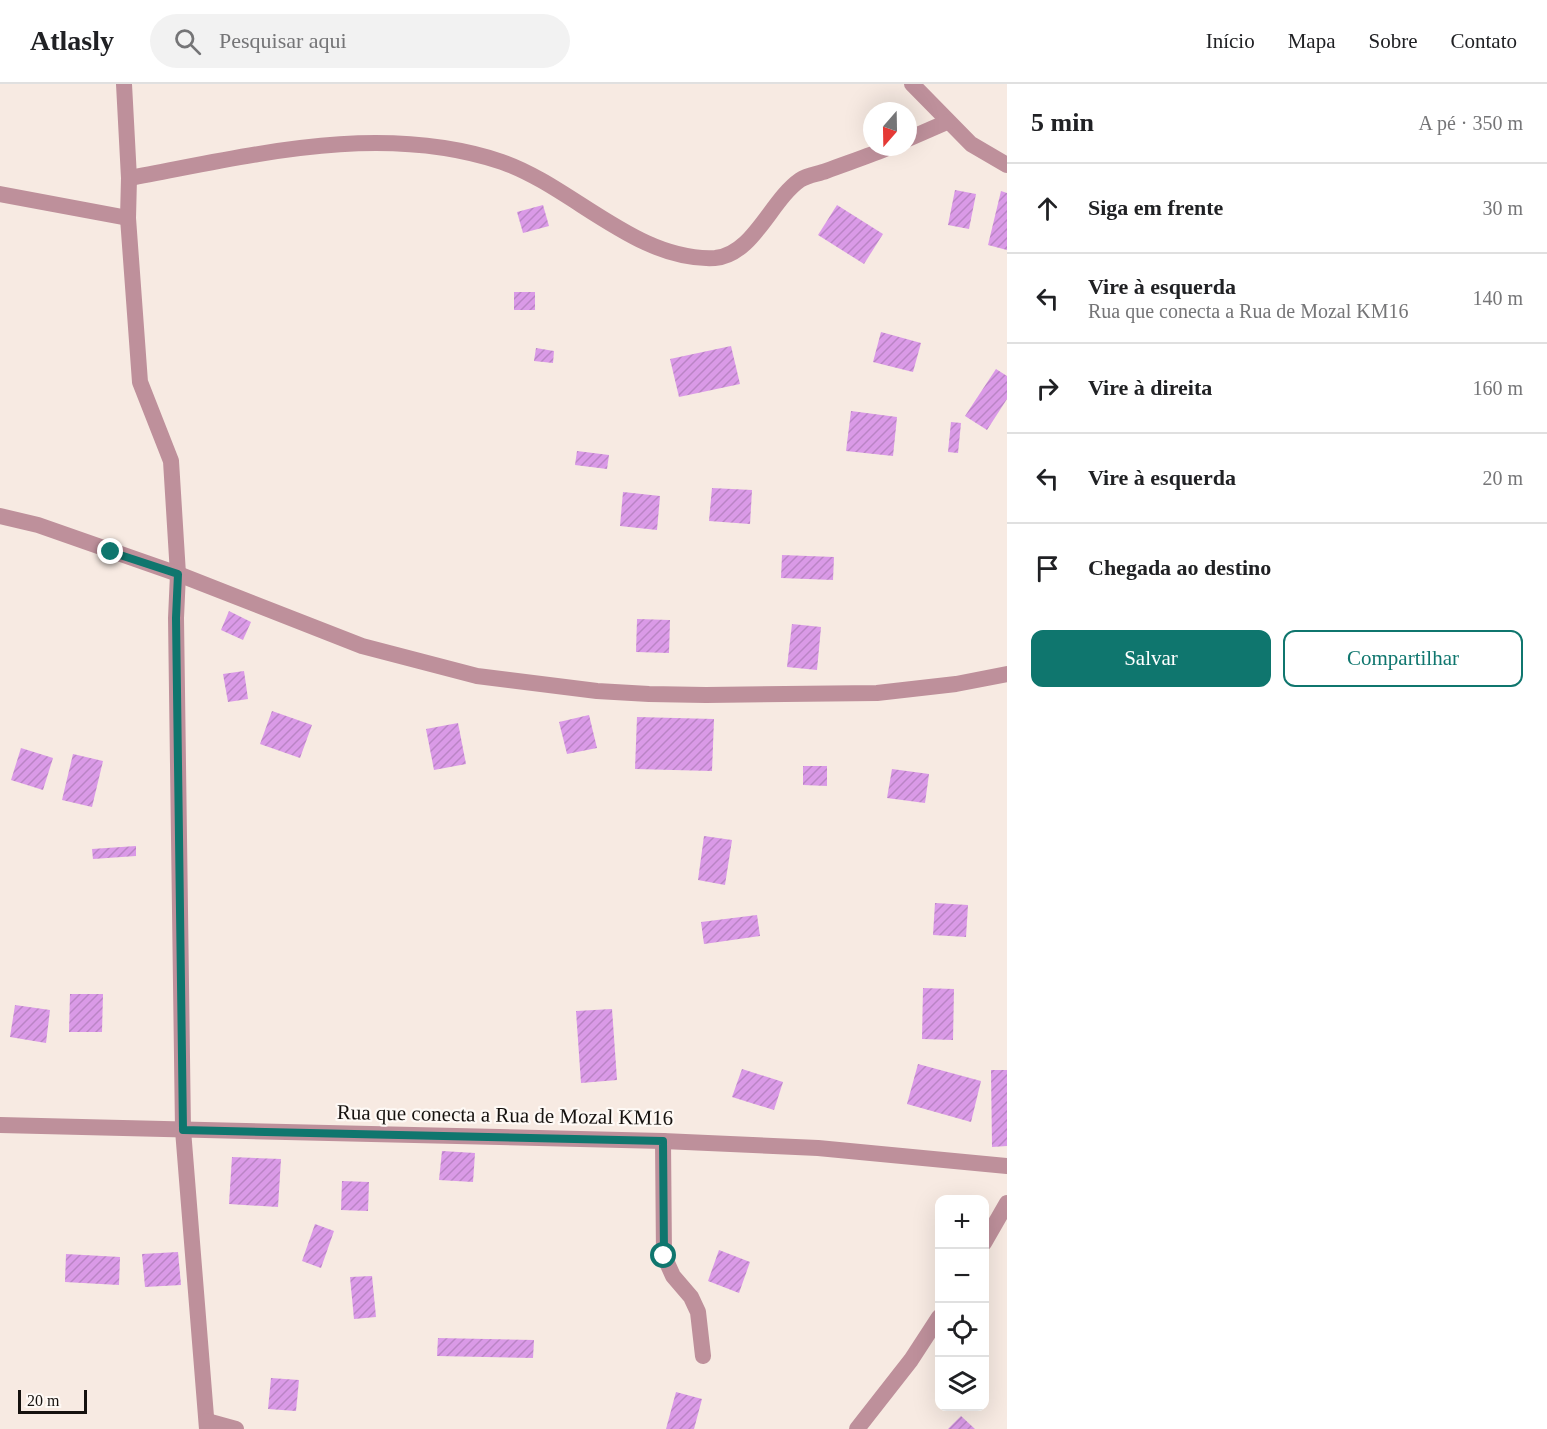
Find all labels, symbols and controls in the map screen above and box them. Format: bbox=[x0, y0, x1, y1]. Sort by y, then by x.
search box bbox=[150, 14, 570, 68]
text: Atlasly bbox=[30, 25, 114, 56]
icon: search bbox=[171, 25, 204, 58]
text: Pesquisar aqui bbox=[219, 28, 347, 53]
text: Início bbox=[1206, 29, 1255, 53]
text: Mapa bbox=[1288, 29, 1336, 53]
text: Sobre bbox=[1369, 29, 1418, 53]
text: Contato bbox=[1451, 29, 1517, 53]
north arrow bbox=[863, 102, 917, 156]
text: 5 min bbox=[1031, 108, 1094, 137]
text: A pé · 350 m bbox=[1419, 112, 1523, 134]
icon: ahead bbox=[1031, 192, 1064, 225]
text: Siga em frente bbox=[1088, 195, 1223, 220]
text: 30 m bbox=[1482, 197, 1523, 219]
text: Vire à esquerda bbox=[1088, 274, 1236, 299]
icon: left bbox=[1031, 282, 1064, 315]
text: 140 m bbox=[1472, 287, 1523, 309]
text: Rua que conecta a Rua de Mozal KM16 bbox=[1088, 300, 1408, 322]
icon: right bbox=[1031, 372, 1064, 405]
text: Vire à direita bbox=[1088, 375, 1212, 400]
text: 160 m bbox=[1472, 377, 1523, 399]
icon: left bbox=[1031, 462, 1064, 495]
text: Vire à esquerda bbox=[1088, 465, 1236, 490]
text: 20 m bbox=[1482, 467, 1523, 489]
route end bbox=[97, 538, 123, 564]
icon: arrive bbox=[1031, 552, 1064, 585]
text: Chegada ao destino bbox=[1088, 555, 1271, 580]
button: Salvar bbox=[1031, 630, 1271, 687]
button: Compartilhar bbox=[1283, 630, 1523, 687]
street label: Rua que conecta a Rua de Mozal KM16 bbox=[337, 1100, 673, 1130]
map controls bbox=[935, 1195, 989, 1411]
button: + bbox=[935, 1195, 989, 1249]
route start bbox=[650, 1242, 676, 1268]
button: − bbox=[935, 1249, 989, 1303]
button: locate bbox=[935, 1303, 989, 1357]
button: layers bbox=[935, 1357, 989, 1411]
scale bar bbox=[18, 1387, 87, 1414]
text: 20 m bbox=[27, 1392, 59, 1409]

